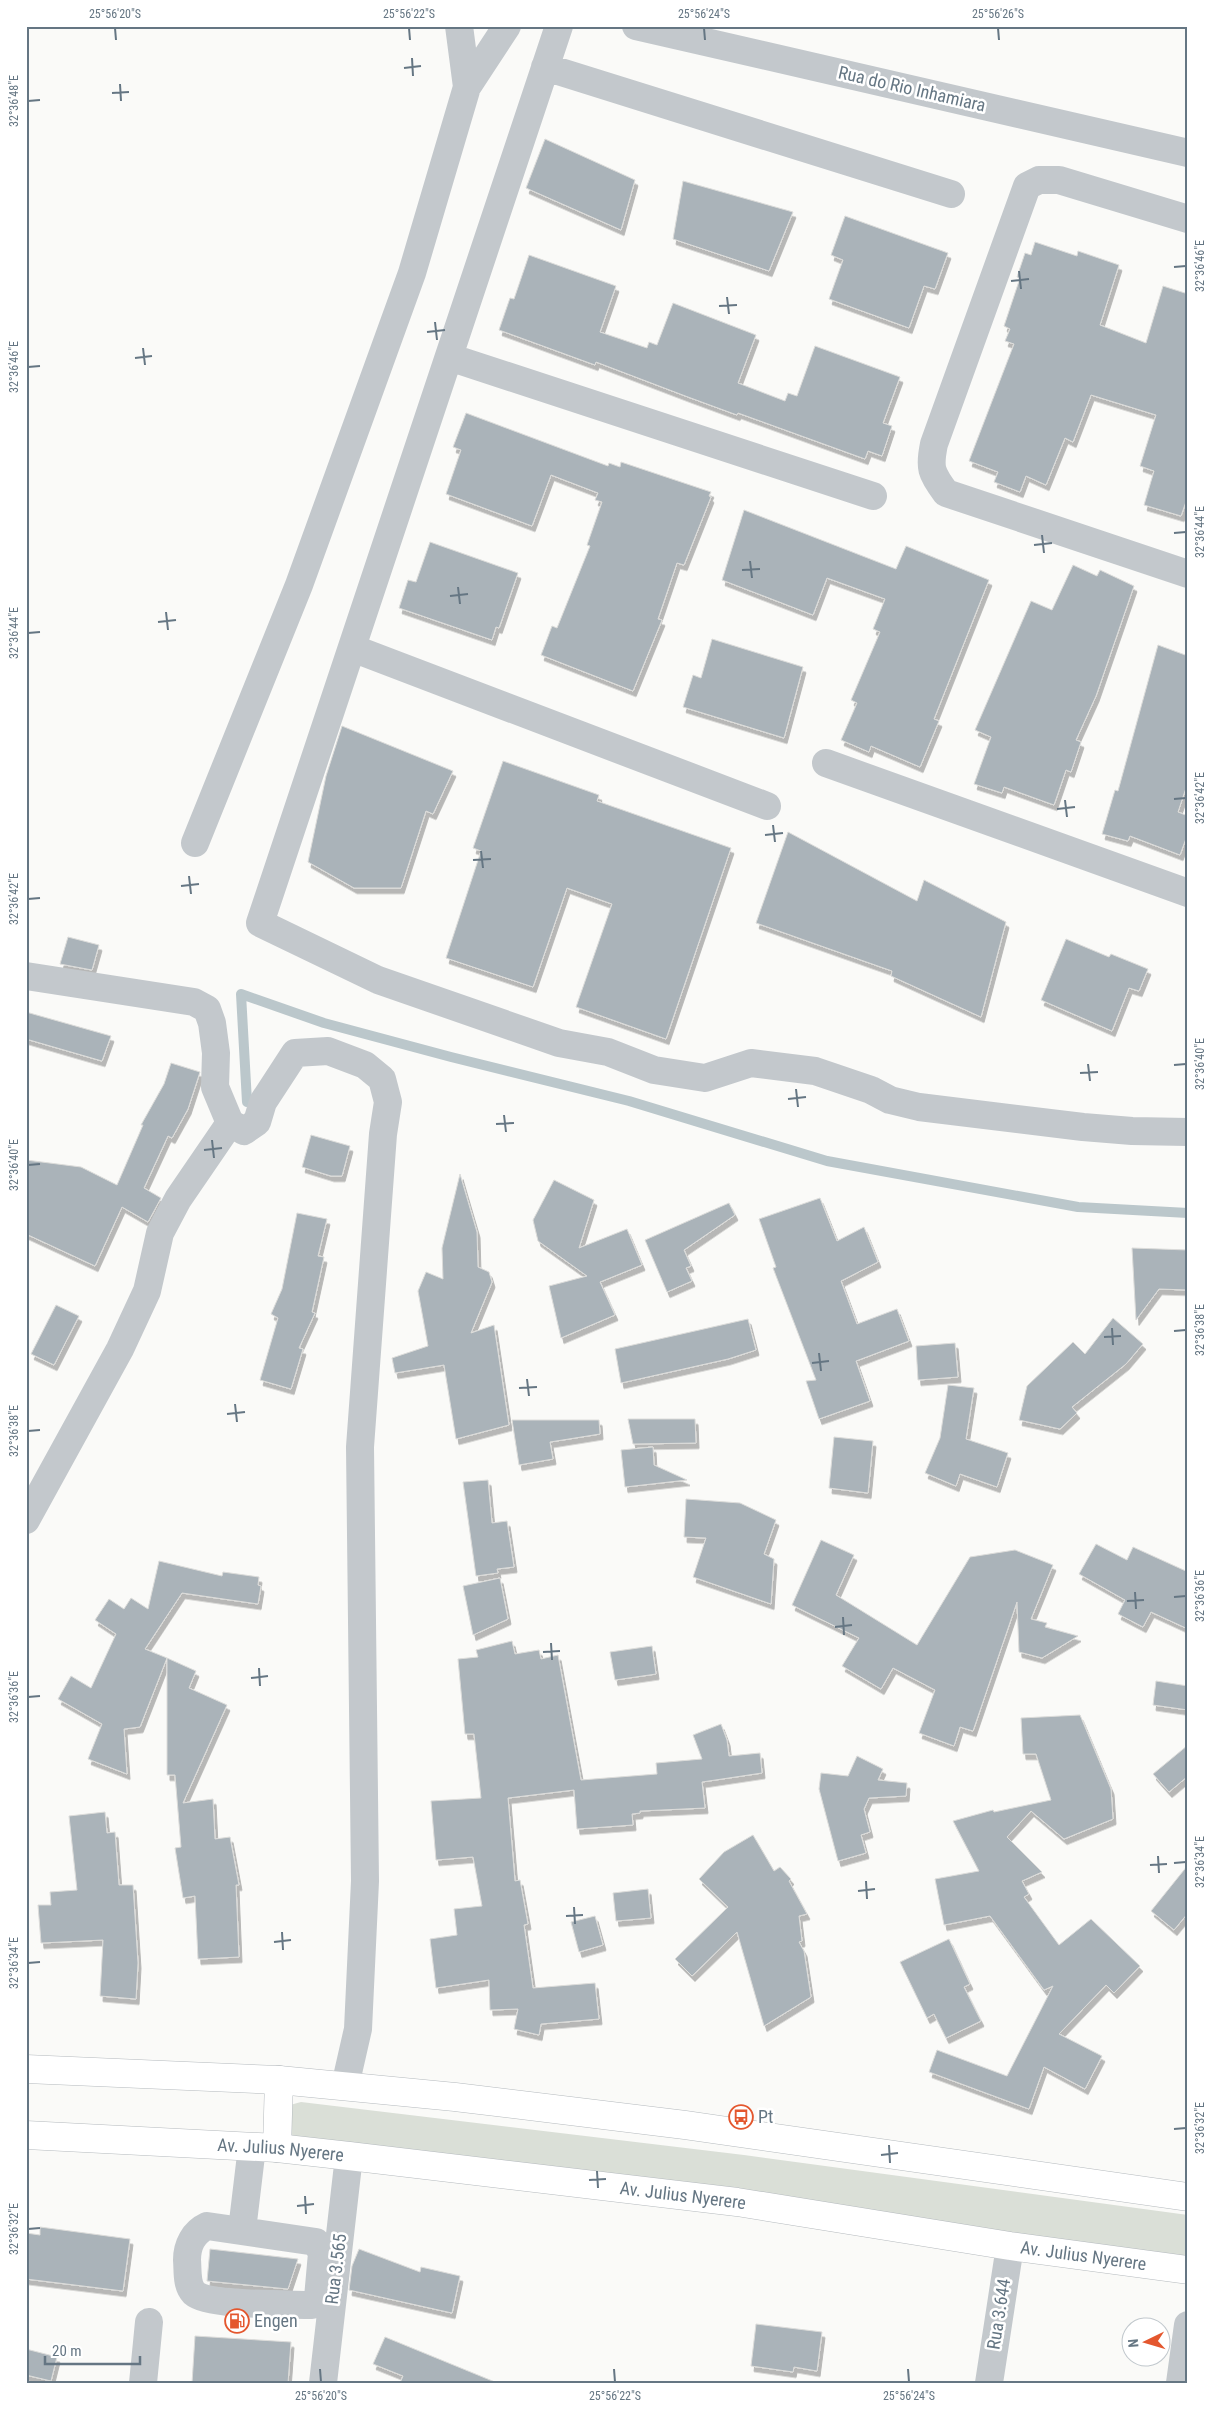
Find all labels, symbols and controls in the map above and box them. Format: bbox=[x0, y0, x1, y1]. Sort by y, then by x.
text: 25°56'20"S bbox=[89, 7, 141, 21]
text: 25°56'22"S bbox=[383, 7, 435, 21]
text: 25°56'24"S bbox=[678, 7, 730, 21]
text: 25°56'26"S bbox=[972, 7, 1024, 21]
street label: Rua do Rio Inhamiara bbox=[836, 61, 988, 116]
text: 32°36'48"E bbox=[7, 75, 21, 127]
text: 32°36'46"E bbox=[1193, 240, 1207, 292]
text: 32°36'46"E bbox=[7, 341, 21, 393]
text: 32°36'44"E bbox=[1193, 506, 1207, 558]
text: 32°36'44"E bbox=[7, 607, 21, 659]
text: 32°36'42"E bbox=[1193, 772, 1207, 824]
text: 32°36'42"E bbox=[7, 873, 21, 925]
text: 32°36'40"E bbox=[1193, 1038, 1207, 1090]
text: 32°36'40"E bbox=[7, 1139, 21, 1191]
text: 32°36'38"E bbox=[1193, 1304, 1207, 1356]
text: 32°36'38"E bbox=[7, 1405, 21, 1457]
text: 32°36'36"E bbox=[1193, 1570, 1207, 1622]
text: 32°36'36"E bbox=[7, 1671, 21, 1723]
text: 32°36'34"E bbox=[1193, 1836, 1207, 1888]
text: 32°36'34"E bbox=[7, 1937, 21, 1989]
text: 32°36'32"E bbox=[1193, 2102, 1207, 2154]
bus stop icon: Pt bbox=[728, 2104, 754, 2130]
place label: Pt bbox=[758, 2106, 773, 2127]
street label: Av. Julius Nyerere bbox=[217, 2134, 345, 2165]
street label: Av. Julius Nyerere bbox=[619, 2177, 748, 2213]
text: 32°36'32"E bbox=[7, 2203, 21, 2255]
street label: Rua 3.565 bbox=[321, 2232, 350, 2306]
street label: Av. Julius Nyerere bbox=[1019, 2237, 1148, 2274]
street label: Rua 3.644 bbox=[983, 2277, 1014, 2351]
fuel station icon: Engen bbox=[224, 2308, 250, 2334]
place label: Engen bbox=[254, 2310, 298, 2331]
north arrow bbox=[1122, 2316, 1172, 2366]
scale bar bbox=[45, 2334, 140, 2366]
text: N bbox=[1125, 2338, 1141, 2348]
text: 20 m bbox=[52, 2342, 82, 2360]
text: 25°56'20"S bbox=[295, 2389, 347, 2403]
text: 25°56'22"S bbox=[589, 2389, 641, 2403]
text: 25°56'24"S bbox=[883, 2389, 935, 2403]

